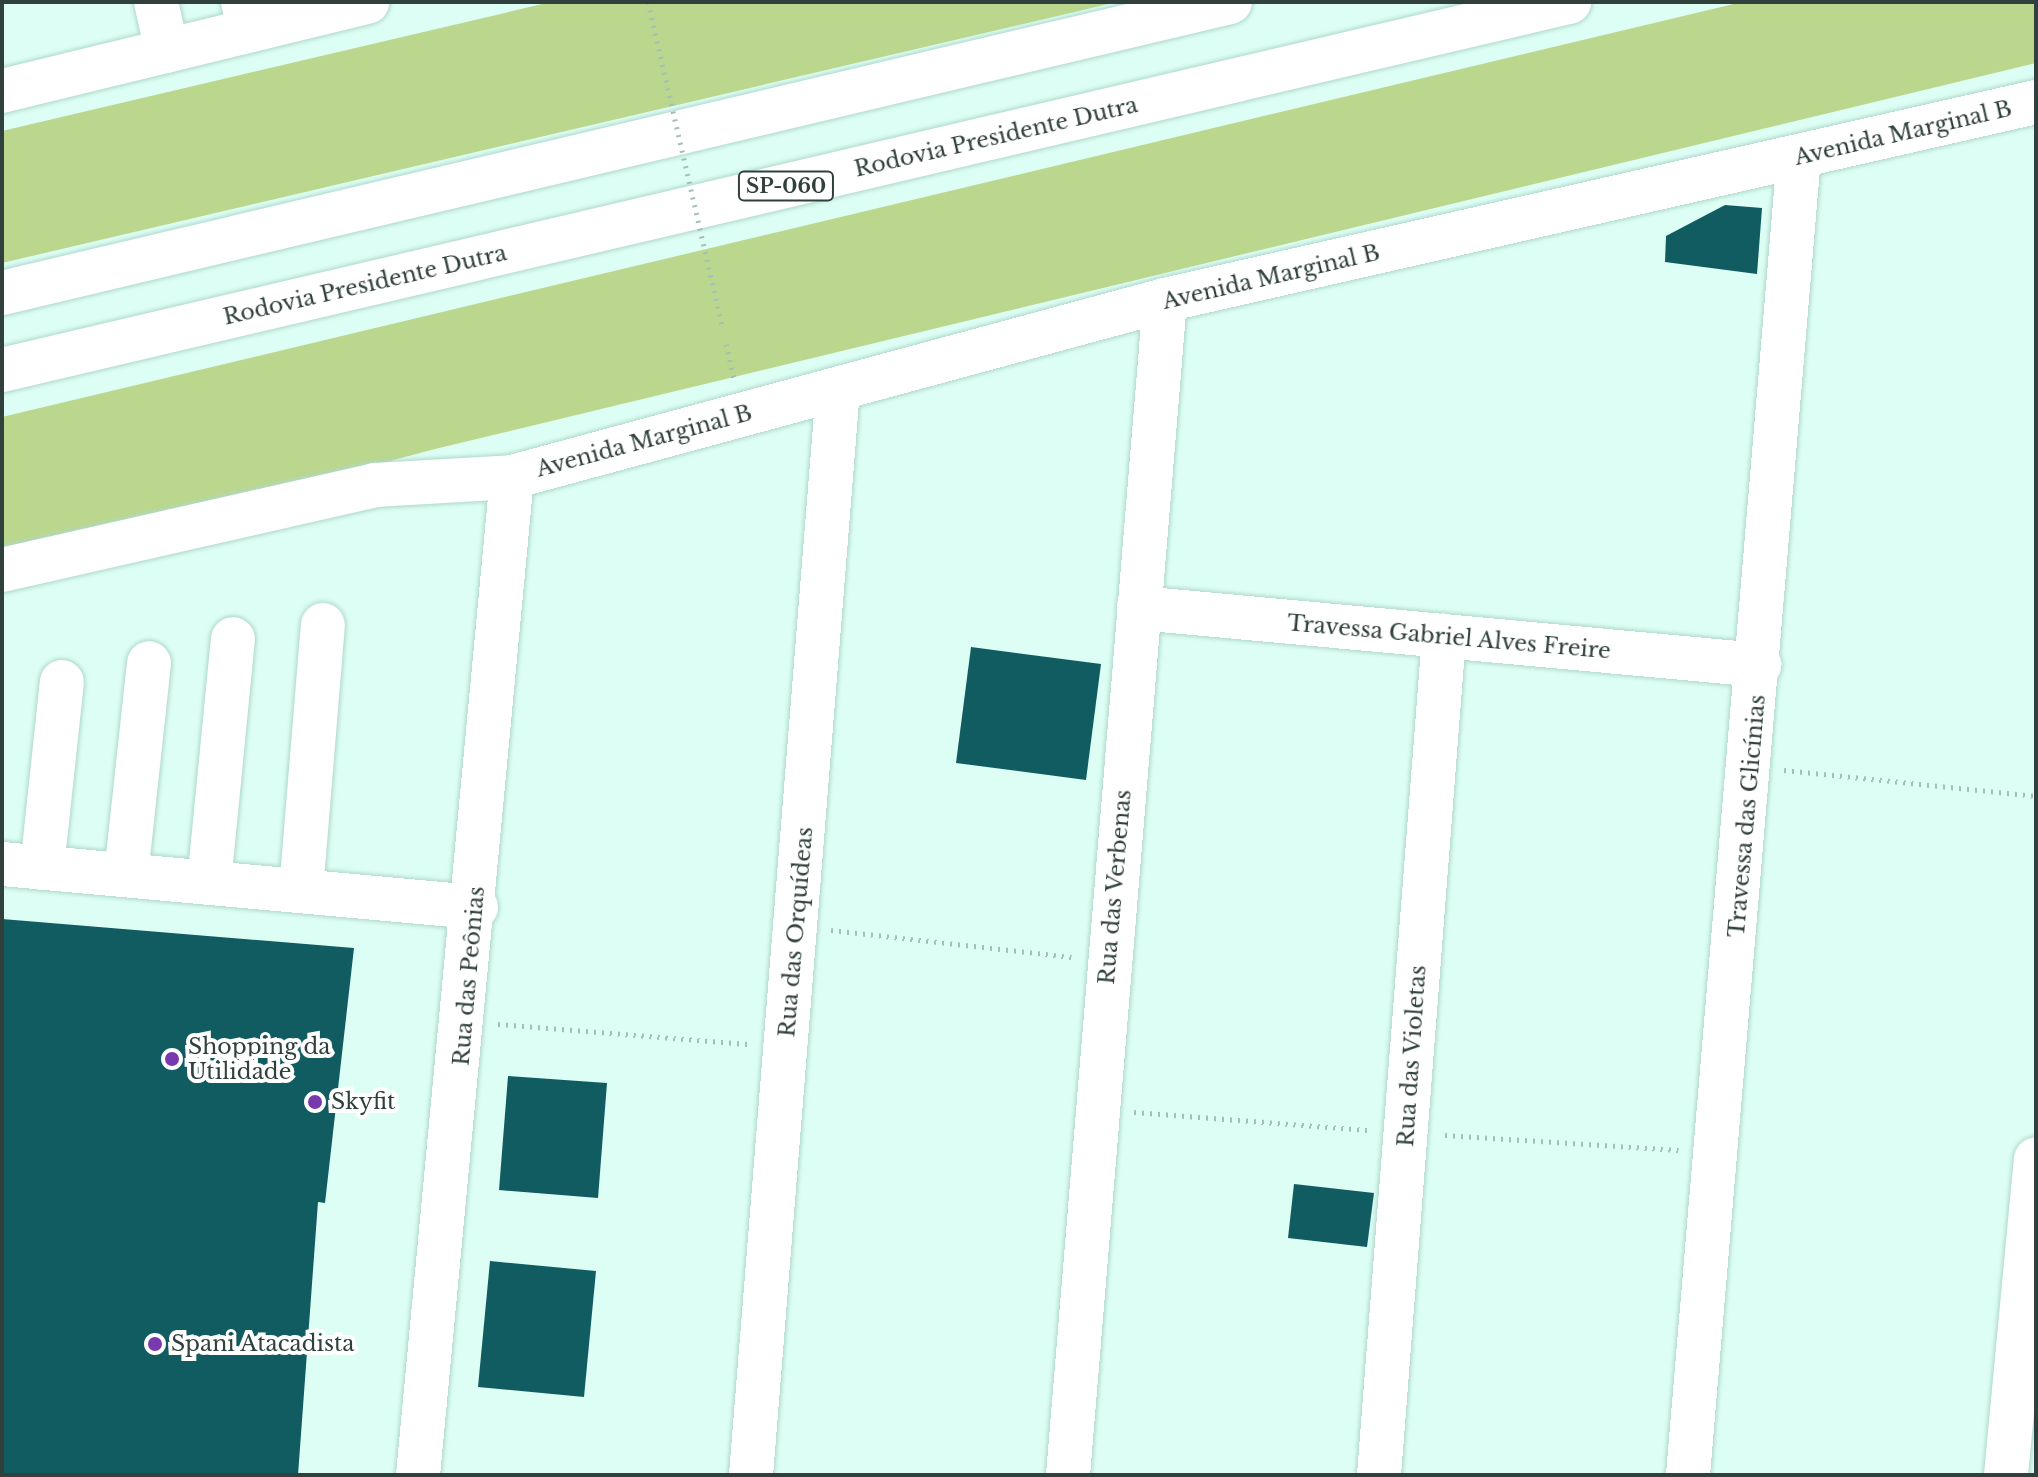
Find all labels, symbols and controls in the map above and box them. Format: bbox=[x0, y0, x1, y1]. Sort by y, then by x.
street label: Rodovia Presidente Dutra bbox=[852, 91, 1140, 183]
street label: Avenida Marginal B bbox=[1792, 95, 2014, 171]
road number: SP-060 bbox=[736, 170, 836, 202]
street label: Rodovia Presidente Dutra bbox=[221, 239, 509, 331]
street label: Avenida Marginal B bbox=[1160, 239, 1382, 315]
street label: Avenida Marginal B bbox=[533, 399, 755, 483]
street label: Travessa Gabriel Alves Freire bbox=[1286, 610, 1612, 664]
street label: Travessa das Glicínias bbox=[1723, 694, 1771, 938]
street label: Rua das Verbenas bbox=[1093, 788, 1137, 986]
street label: Rua das Orquídeas bbox=[774, 826, 818, 1038]
street label: Rua das Peônias bbox=[448, 885, 490, 1067]
street label: Rua das Violetas bbox=[1392, 964, 1432, 1148]
place label: Shopping da Utilidade bbox=[188, 1033, 331, 1084]
marker: Shopping da Utilidade bbox=[163, 1050, 181, 1068]
place label: Skyfit bbox=[331, 1089, 395, 1115]
marker: Skyfit bbox=[306, 1093, 324, 1111]
place label: Spani Atacadista bbox=[171, 1331, 355, 1357]
marker: Spani Atacadista bbox=[146, 1335, 164, 1353]

